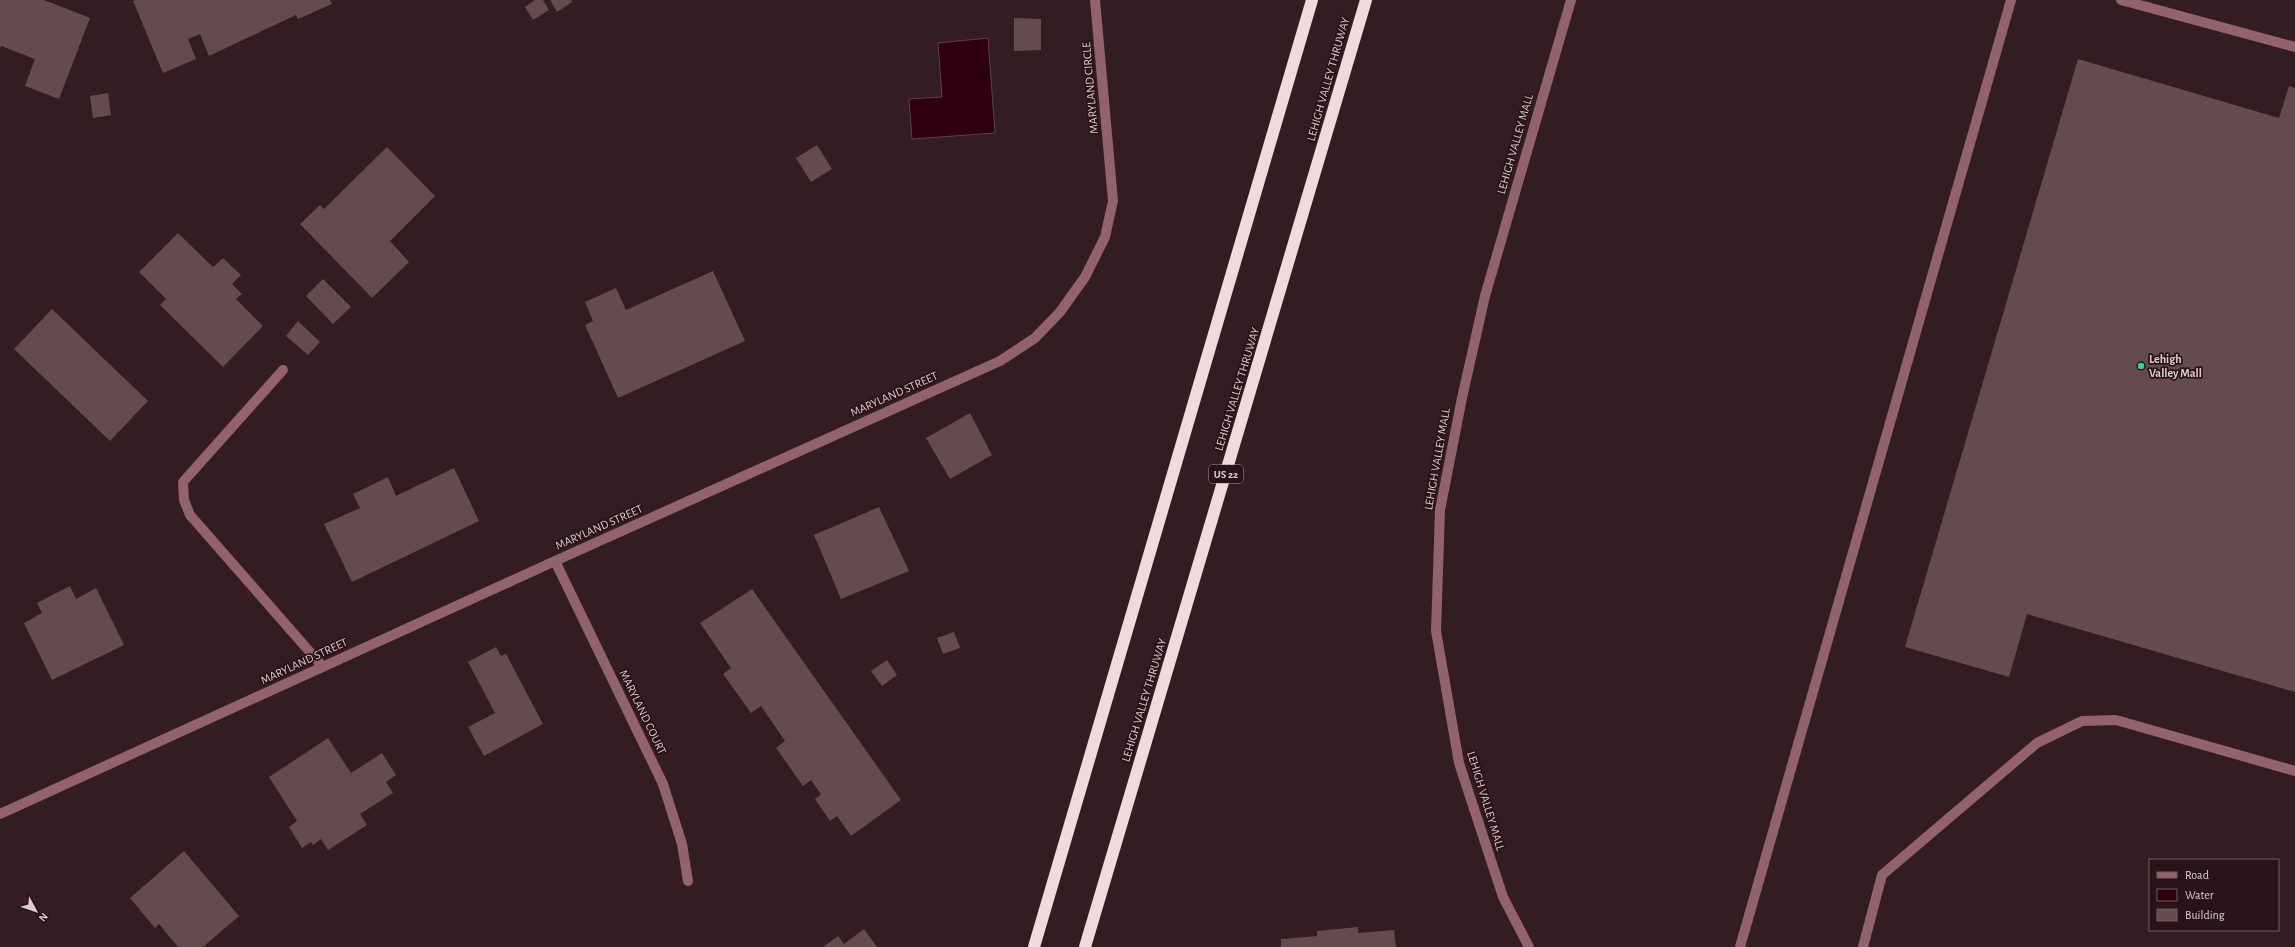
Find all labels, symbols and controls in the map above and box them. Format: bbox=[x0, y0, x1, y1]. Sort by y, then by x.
street label: LEHIGH VALLEY THRUWAY bbox=[1305, 15, 1352, 142]
street label: MARYLAND CIRCLE bbox=[1080, 41, 1100, 134]
street label: LEHIGH VALLEY MALL bbox=[1495, 93, 1535, 195]
street label: LEHIGH VALLEY THRUWAY bbox=[1213, 325, 1262, 452]
place label: Lehigh Valley Mall bbox=[2149, 353, 2202, 380]
marker: Lehigh Valley Mall bbox=[2136, 361, 2146, 371]
street label: MARYLAND STREET bbox=[848, 369, 940, 419]
street label: LEHIGH VALLEY MALL bbox=[1422, 407, 1452, 511]
road number: US 22 bbox=[1209, 465, 1243, 483]
street label: MARYLAND STREET bbox=[553, 502, 645, 552]
street label: MARYLAND STREET bbox=[259, 636, 349, 686]
street label: LEHIGH VALLEY THRUWAY bbox=[1120, 636, 1169, 763]
street label: MARYLAND COURT bbox=[617, 668, 669, 756]
street label: LEHIGH VALLEY MALL bbox=[1465, 750, 1507, 852]
legend bbox=[2149, 859, 2279, 931]
text: Road bbox=[2185, 869, 2209, 881]
text: Water bbox=[2185, 889, 2214, 901]
north arrow bbox=[16, 891, 56, 931]
text: Building bbox=[2185, 909, 2225, 921]
text: N bbox=[37, 911, 50, 924]

